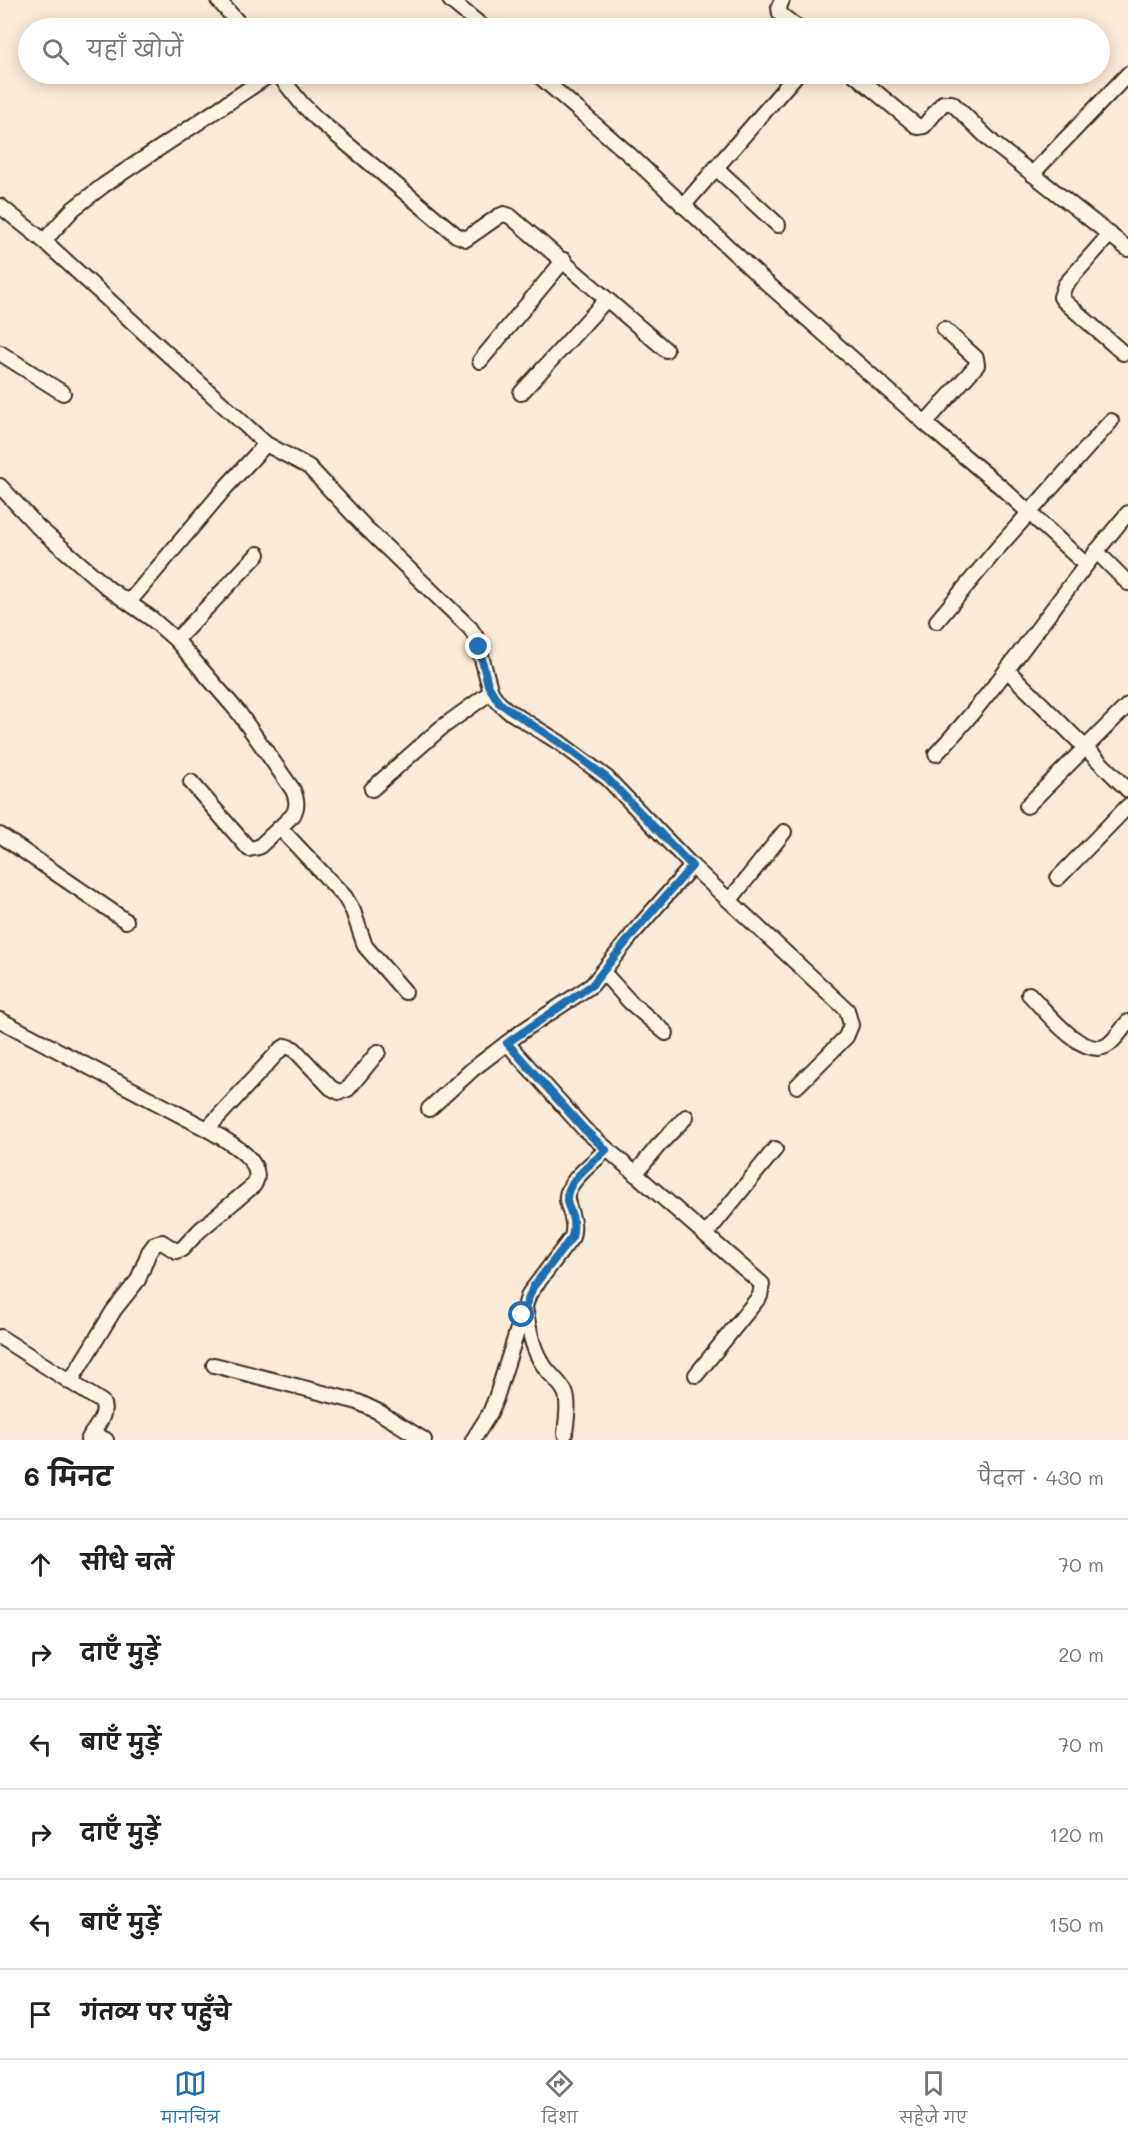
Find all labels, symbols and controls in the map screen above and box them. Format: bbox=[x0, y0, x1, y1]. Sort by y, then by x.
search box bbox=[18, 18, 1110, 84]
text: यहाँ खोजें bbox=[87, 34, 183, 63]
icon: search bbox=[39, 35, 72, 68]
route end bbox=[465, 633, 491, 659]
route start bbox=[508, 1301, 534, 1327]
text: 6 मिनट bbox=[24, 1459, 112, 1493]
text: पैदल · 430 m bbox=[978, 1464, 1104, 1490]
text: सीधे चलें bbox=[81, 1547, 173, 1576]
icon: ahead bbox=[24, 1548, 57, 1581]
text: 70 m bbox=[1058, 1551, 1104, 1577]
text: दाएँ मुड़ें bbox=[81, 1637, 160, 1666]
icon: right bbox=[24, 1638, 57, 1671]
text: 20 m bbox=[1058, 1641, 1104, 1667]
text: बाएँ मुड़ें bbox=[81, 1727, 161, 1756]
icon: left bbox=[24, 1728, 57, 1761]
text: 70 m bbox=[1058, 1731, 1104, 1757]
text: दाएँ मुड़ें bbox=[81, 1817, 160, 1846]
icon: right bbox=[24, 1818, 57, 1851]
text: 120 m bbox=[1049, 1821, 1104, 1847]
text: बाएँ मुड़ें bbox=[81, 1907, 161, 1936]
icon: left bbox=[24, 1908, 57, 1941]
text: 150 m bbox=[1049, 1911, 1104, 1937]
text: गंतव्य पर पहुँचे bbox=[81, 1997, 231, 2026]
icon: arrive bbox=[24, 1998, 57, 2031]
tab: मानचित्र bbox=[161, 2067, 220, 2135]
tab: दिशा bbox=[541, 2067, 578, 2135]
tab: सहेजे गए bbox=[900, 2067, 967, 2135]

